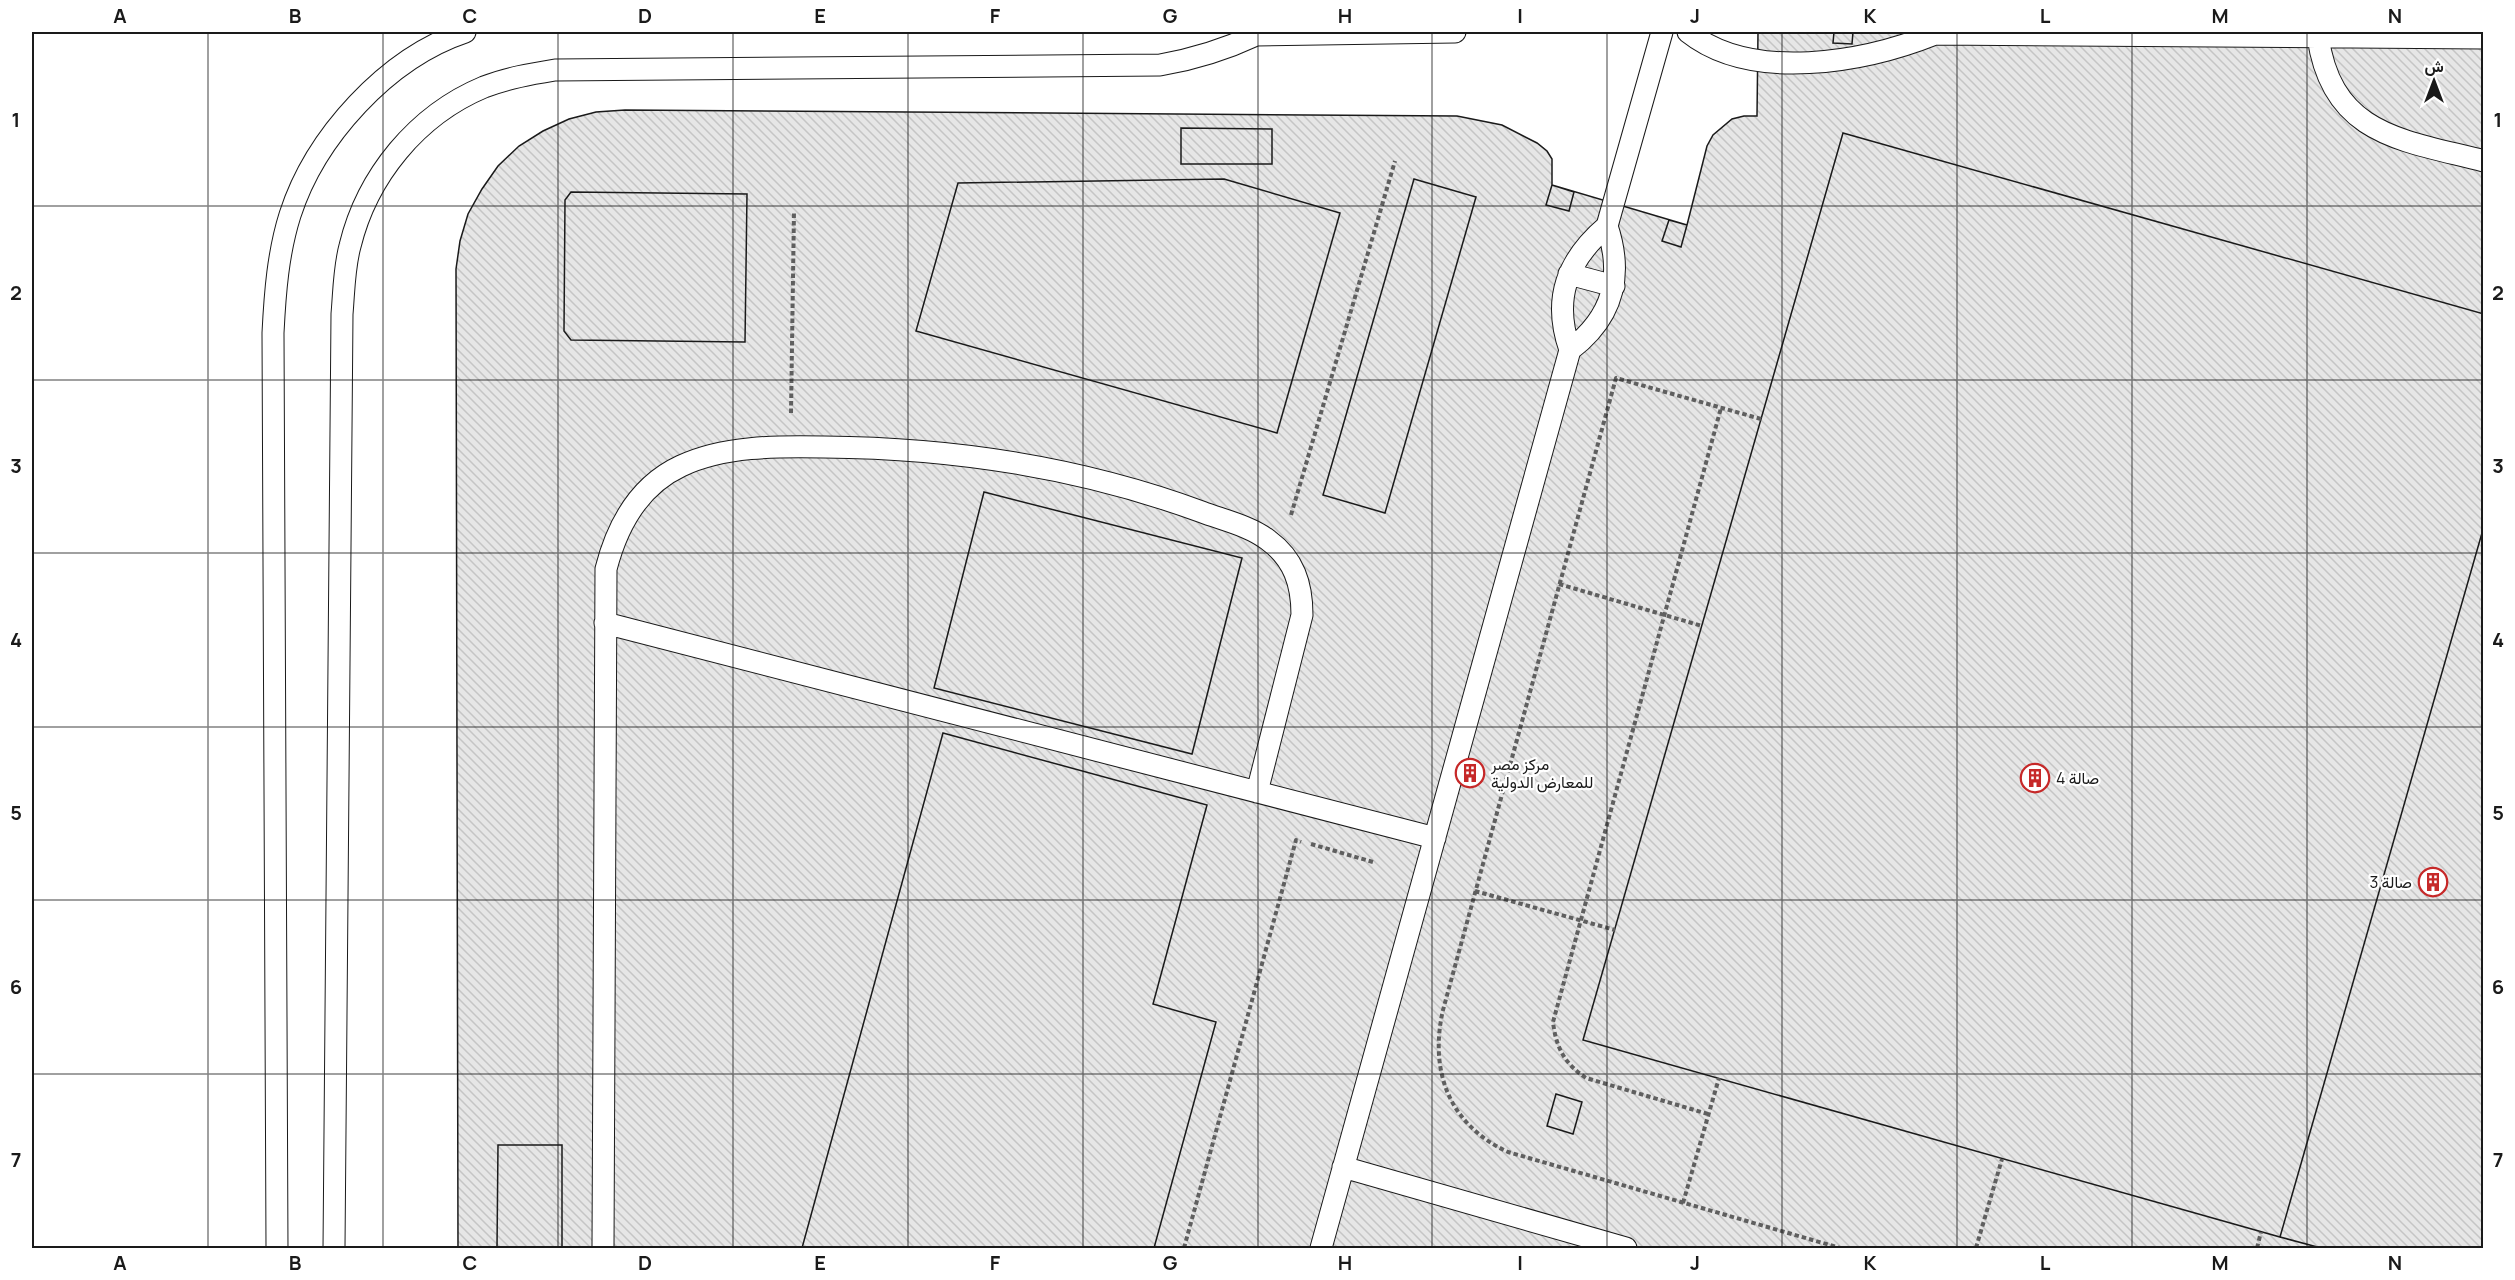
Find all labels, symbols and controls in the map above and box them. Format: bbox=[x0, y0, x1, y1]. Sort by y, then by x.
text: A bbox=[113, 2, 127, 29]
text: B bbox=[289, 2, 302, 29]
text: C bbox=[463, 2, 477, 29]
text: D bbox=[638, 2, 652, 29]
text: E bbox=[814, 2, 826, 29]
text: F bbox=[990, 2, 1001, 29]
text: G bbox=[1163, 2, 1178, 29]
text: H bbox=[1338, 2, 1352, 29]
text: I bbox=[1517, 2, 1523, 29]
text: J bbox=[1690, 2, 1700, 29]
text: K bbox=[1864, 2, 1877, 29]
text: L bbox=[2040, 2, 2051, 29]
text: M bbox=[2211, 2, 2229, 29]
text: N bbox=[2388, 2, 2402, 29]
north arrow bbox=[2404, 51, 2464, 111]
text: ش bbox=[2424, 55, 2444, 77]
text: 1 bbox=[12, 106, 20, 133]
text: 1 bbox=[2494, 106, 2502, 133]
text: 2 bbox=[10, 279, 22, 306]
text: 2 bbox=[2492, 279, 2504, 306]
text: 3 bbox=[10, 452, 22, 479]
text: 3 bbox=[2492, 452, 2504, 479]
text: 4 bbox=[10, 626, 22, 653]
text: 4 bbox=[2492, 626, 2504, 653]
place label: مركز مصر للمعارض الدولية bbox=[1490, 753, 1593, 793]
building icon: مركز مصر للمعارض الدولية bbox=[1454, 757, 1486, 789]
building icon: صالة 4 bbox=[2019, 762, 2051, 794]
place label: صالة 4 bbox=[2056, 767, 2099, 789]
text: 5 bbox=[10, 799, 22, 826]
text: 5 bbox=[2492, 799, 2504, 826]
building icon: صالة 3 bbox=[2417, 866, 2449, 898]
place label: صالة 3 bbox=[2369, 871, 2412, 893]
text: 6 bbox=[10, 973, 22, 1000]
text: 6 bbox=[2492, 973, 2504, 1000]
text: 7 bbox=[11, 1146, 21, 1173]
text: 7 bbox=[2493, 1146, 2503, 1173]
text: A bbox=[113, 1249, 127, 1276]
text: B bbox=[289, 1249, 302, 1276]
text: C bbox=[463, 1249, 477, 1276]
text: D bbox=[638, 1249, 652, 1276]
text: E bbox=[814, 1249, 826, 1276]
text: F bbox=[990, 1249, 1001, 1276]
text: G bbox=[1163, 1249, 1178, 1276]
text: H bbox=[1338, 1249, 1352, 1276]
text: I bbox=[1517, 1249, 1523, 1276]
text: J bbox=[1690, 1249, 1700, 1276]
text: K bbox=[1864, 1249, 1877, 1276]
text: L bbox=[2040, 1249, 2051, 1276]
text: M bbox=[2211, 1249, 2229, 1276]
text: N bbox=[2388, 1249, 2402, 1276]

